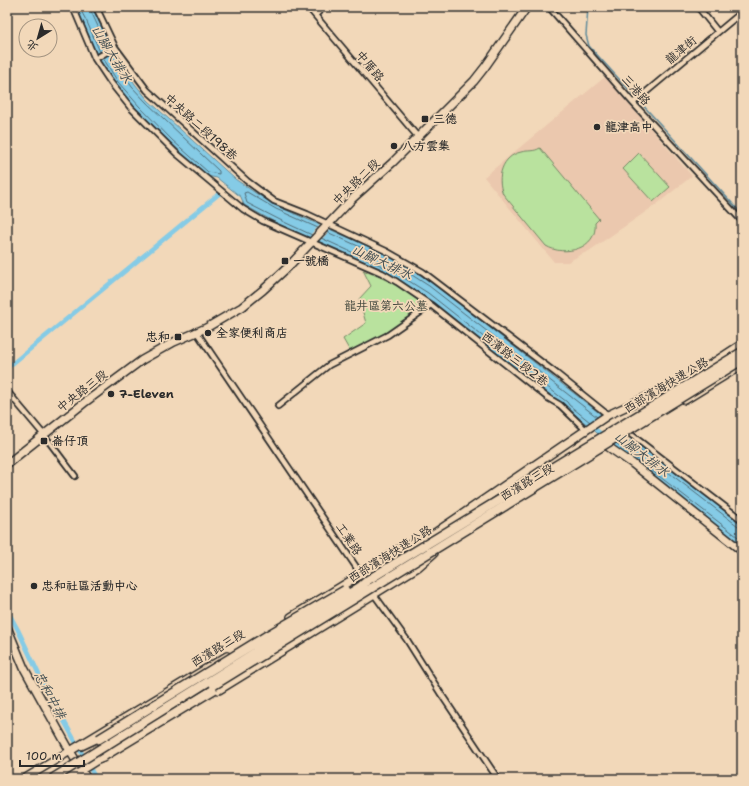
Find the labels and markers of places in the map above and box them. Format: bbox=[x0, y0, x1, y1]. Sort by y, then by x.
place label: 三德 bbox=[433, 111, 457, 127]
marker: 三德 bbox=[420, 114, 430, 124]
place label: 龍津高中 bbox=[605, 119, 653, 135]
marker: 龍津高中 bbox=[592, 122, 602, 132]
place label: 八方雲集 bbox=[402, 138, 450, 154]
marker: 八方雲集 bbox=[389, 141, 399, 151]
place label: 一號橋 bbox=[293, 253, 329, 269]
marker: 一號橋 bbox=[280, 256, 290, 266]
place label: 全家便利商店 bbox=[216, 325, 288, 341]
marker: 全家便利商店 bbox=[203, 328, 213, 338]
place label: 忠和 bbox=[146, 329, 170, 345]
marker: 忠和 bbox=[173, 332, 183, 342]
place label: 7-Eleven bbox=[119, 386, 174, 402]
marker: 7-Eleven bbox=[106, 389, 116, 399]
place label: 崙仔頂 bbox=[52, 433, 88, 449]
marker: 崙仔頂 bbox=[39, 436, 49, 446]
place label: 忠和社區活動中心 bbox=[42, 578, 138, 594]
marker: 忠和社區活動中心 bbox=[29, 581, 39, 591]

